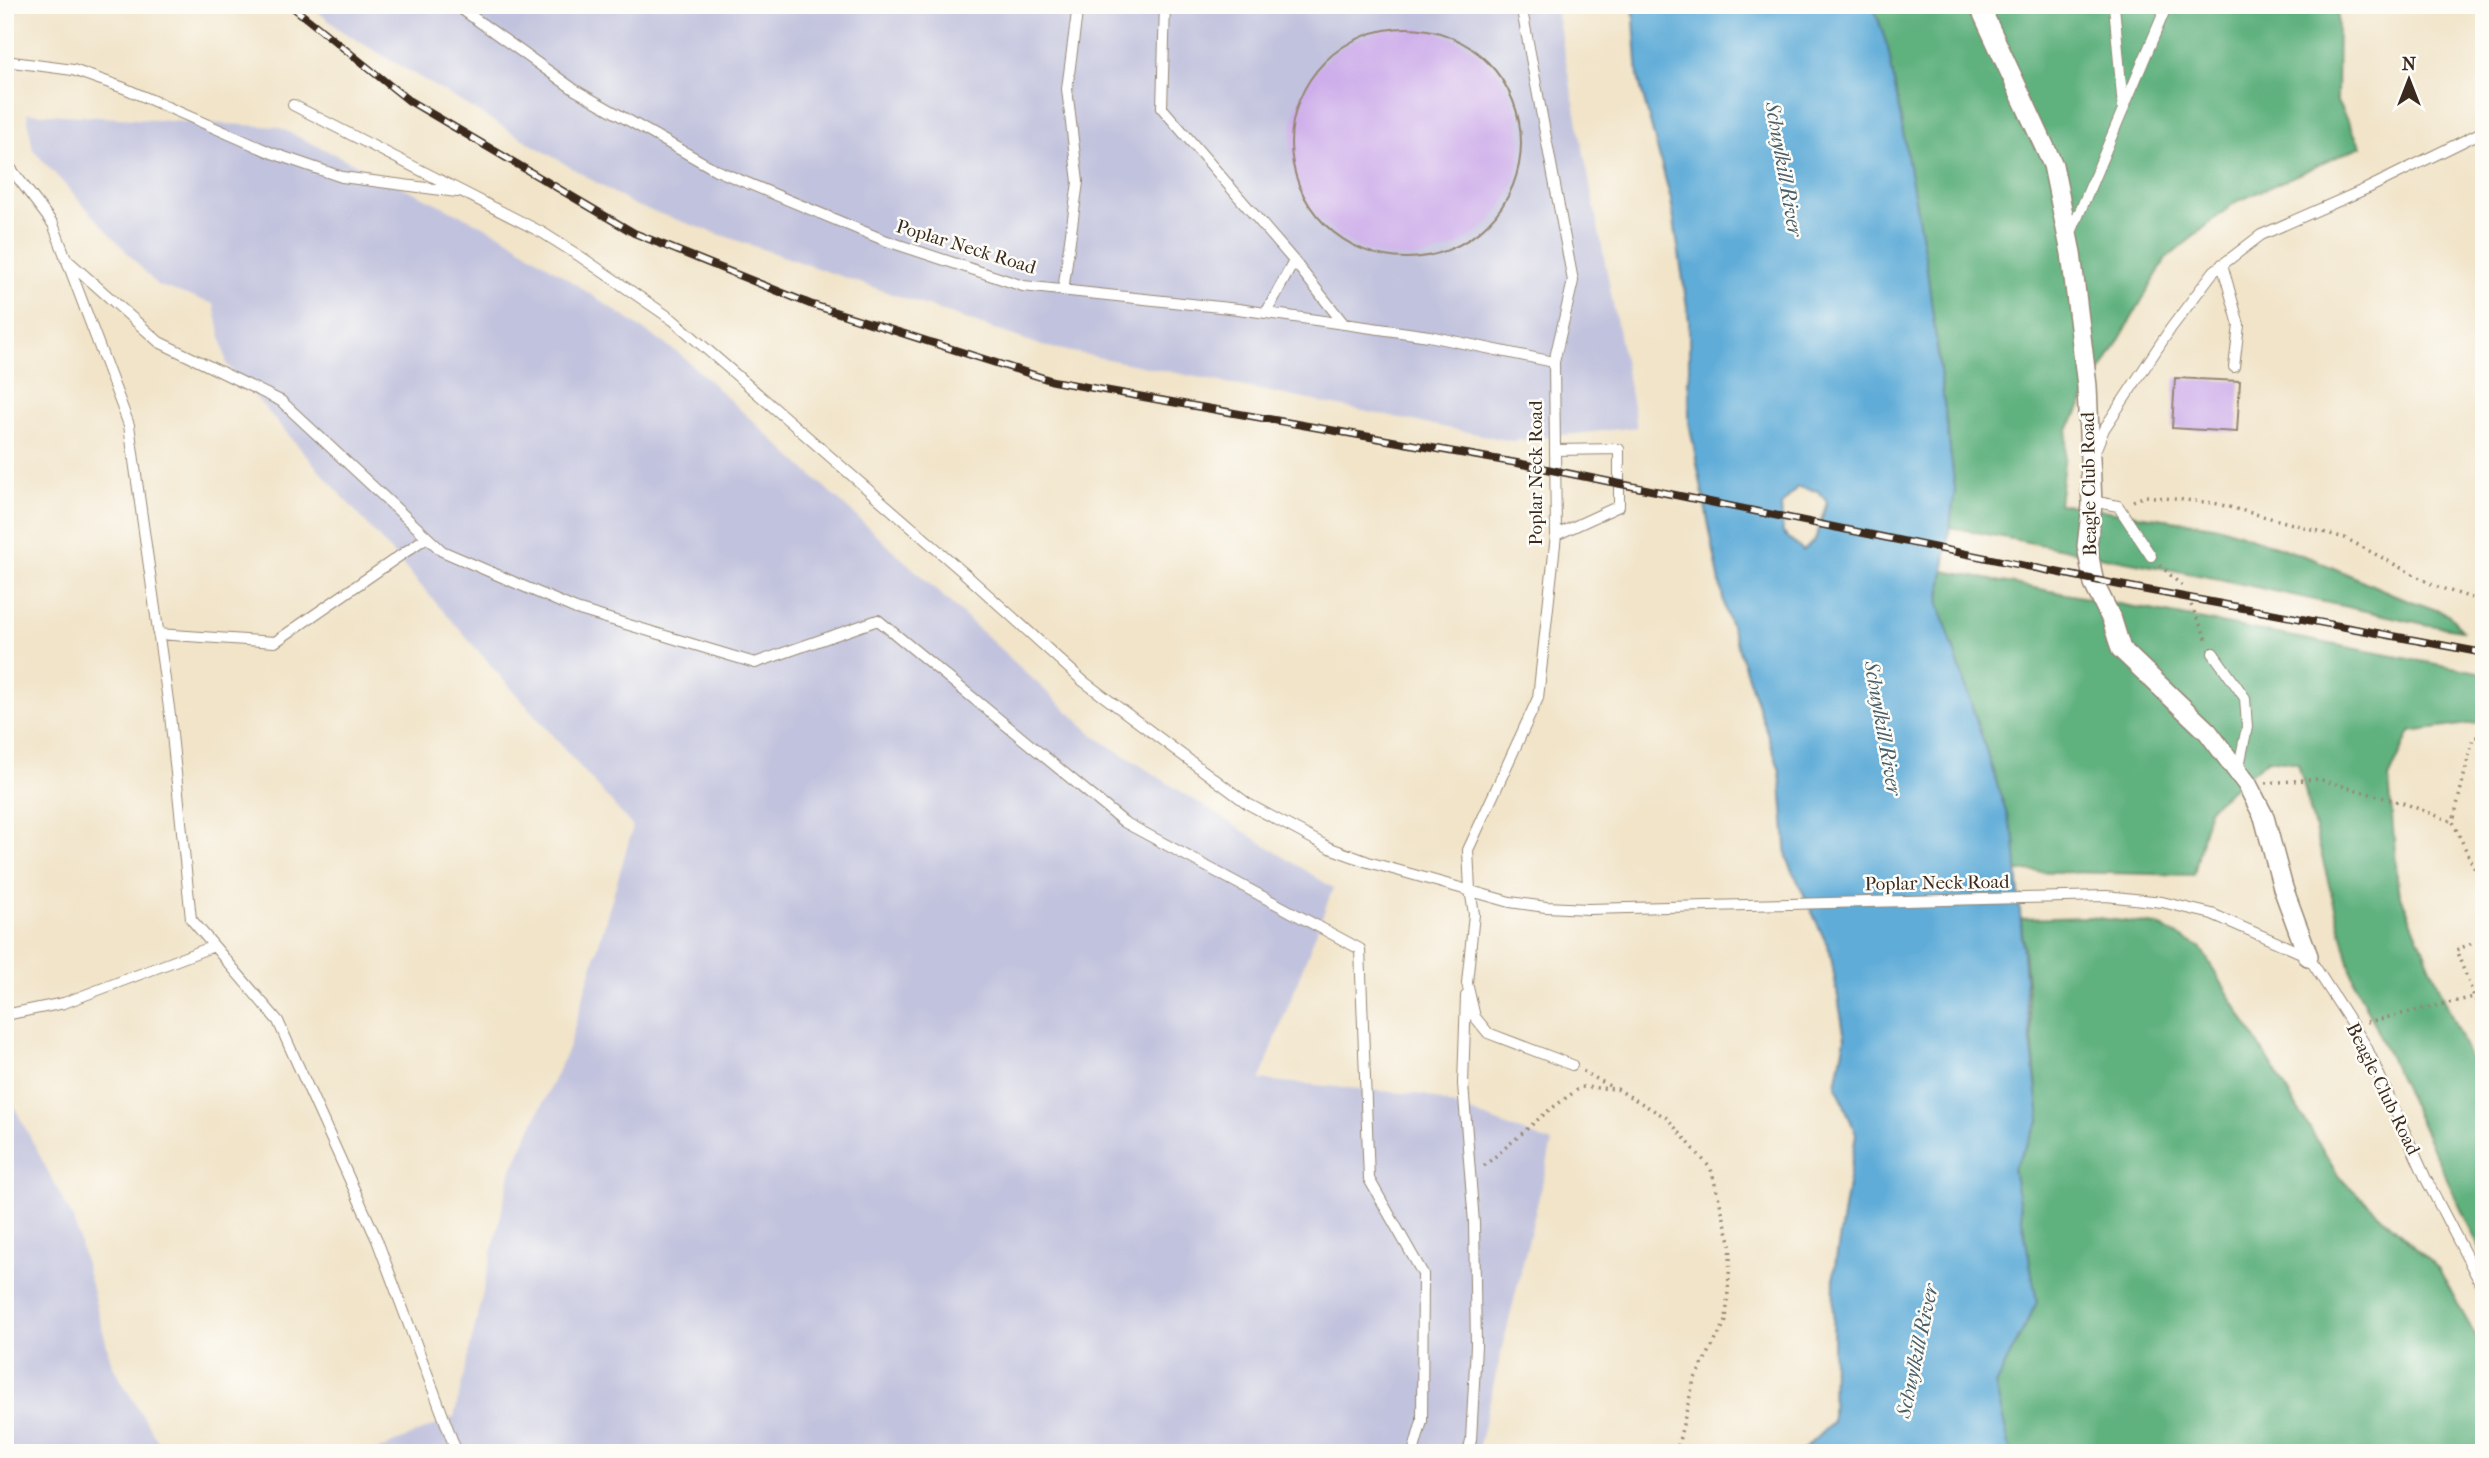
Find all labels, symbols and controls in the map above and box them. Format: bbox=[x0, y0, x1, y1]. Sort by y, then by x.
north arrow bbox=[2374, 46, 2444, 116]
text: N bbox=[2402, 53, 2417, 75]
water label: Schuylkill River bbox=[1760, 99, 1808, 240]
street label: Poplar Neck Road bbox=[893, 215, 1039, 279]
street label: Poplar Neck Road bbox=[1525, 400, 1547, 545]
street label: Beagle Club Road bbox=[2077, 411, 2101, 556]
water label: Schuylkill River bbox=[1859, 658, 1907, 799]
street label: Poplar Neck Road bbox=[1864, 871, 2010, 895]
street label: Beagle Club Road bbox=[2342, 1019, 2425, 1159]
water label: Schuylkill River bbox=[1891, 1280, 1943, 1421]

